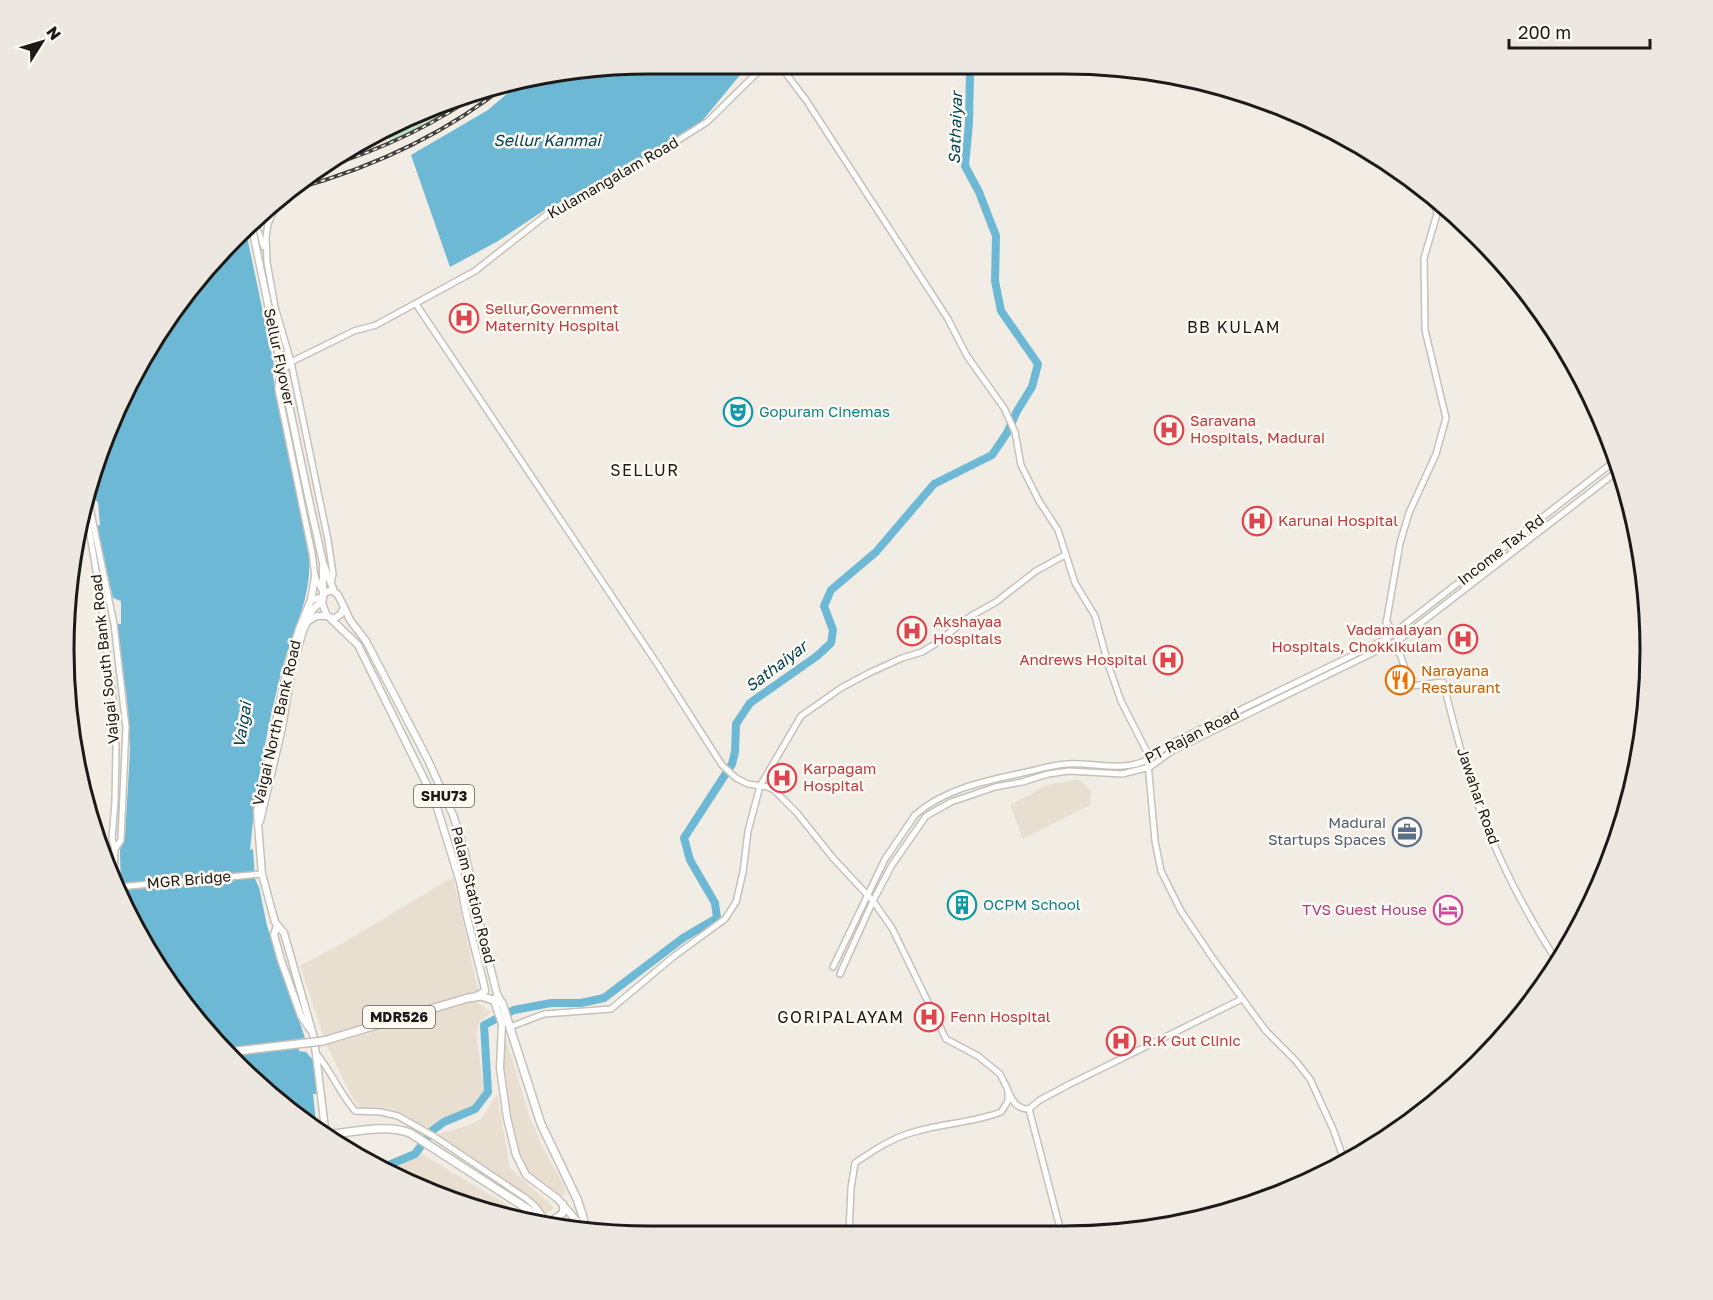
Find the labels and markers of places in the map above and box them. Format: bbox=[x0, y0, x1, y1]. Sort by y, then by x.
place label: Sellur,Government Maternity Hospital bbox=[485, 299, 620, 334]
hospital icon: Sellur,Government Maternity Hospital bbox=[448, 302, 480, 334]
theatre icon: Gopuram Cinemas bbox=[722, 396, 754, 428]
place label: Gopuram Cinemas bbox=[759, 402, 890, 420]
place label: Saravana Hospitals, Madurai bbox=[1190, 411, 1325, 446]
hospital icon: Saravana Hospitals, Madurai bbox=[1153, 414, 1185, 446]
hospital icon: Karunai Hospital bbox=[1241, 505, 1273, 537]
place label: Karunai Hospital bbox=[1278, 511, 1398, 529]
place label: Akshayaa Hospitals bbox=[933, 612, 1002, 647]
hospital icon: Akshayaa Hospitals bbox=[896, 615, 928, 647]
place label: Vadamalayan Hospitals, Chokkikulam bbox=[1271, 620, 1442, 655]
hospital icon: Vadamalayan Hospitals, Chokkikulam bbox=[1447, 623, 1479, 655]
hospital icon: Andrews Hospital bbox=[1152, 644, 1184, 676]
place label: Andrews Hospital bbox=[1020, 650, 1147, 668]
place label: Narayana Restaurant bbox=[1421, 661, 1501, 696]
restaurant icon: Narayana Restaurant bbox=[1384, 664, 1416, 696]
place label: Karpagam Hospital bbox=[803, 759, 876, 794]
hospital icon: Karpagam Hospital bbox=[766, 762, 798, 794]
place label: Madurai Startups Spaces bbox=[1268, 813, 1386, 848]
office icon: Madurai Startups Spaces bbox=[1391, 816, 1423, 848]
building icon: OCPM School bbox=[946, 889, 978, 921]
hotel icon: TVS Guest House bbox=[1432, 894, 1464, 926]
place label: OCPM School bbox=[983, 895, 1081, 913]
place label: TVS Guest House bbox=[1302, 900, 1427, 918]
hospital icon: Fenn Hospital bbox=[913, 1001, 945, 1033]
place label: Fenn Hospital bbox=[950, 1007, 1051, 1025]
hospital icon: R.K Gut Clinic bbox=[1105, 1025, 1137, 1057]
place label: R.K Gut Clinic bbox=[1142, 1031, 1241, 1049]

